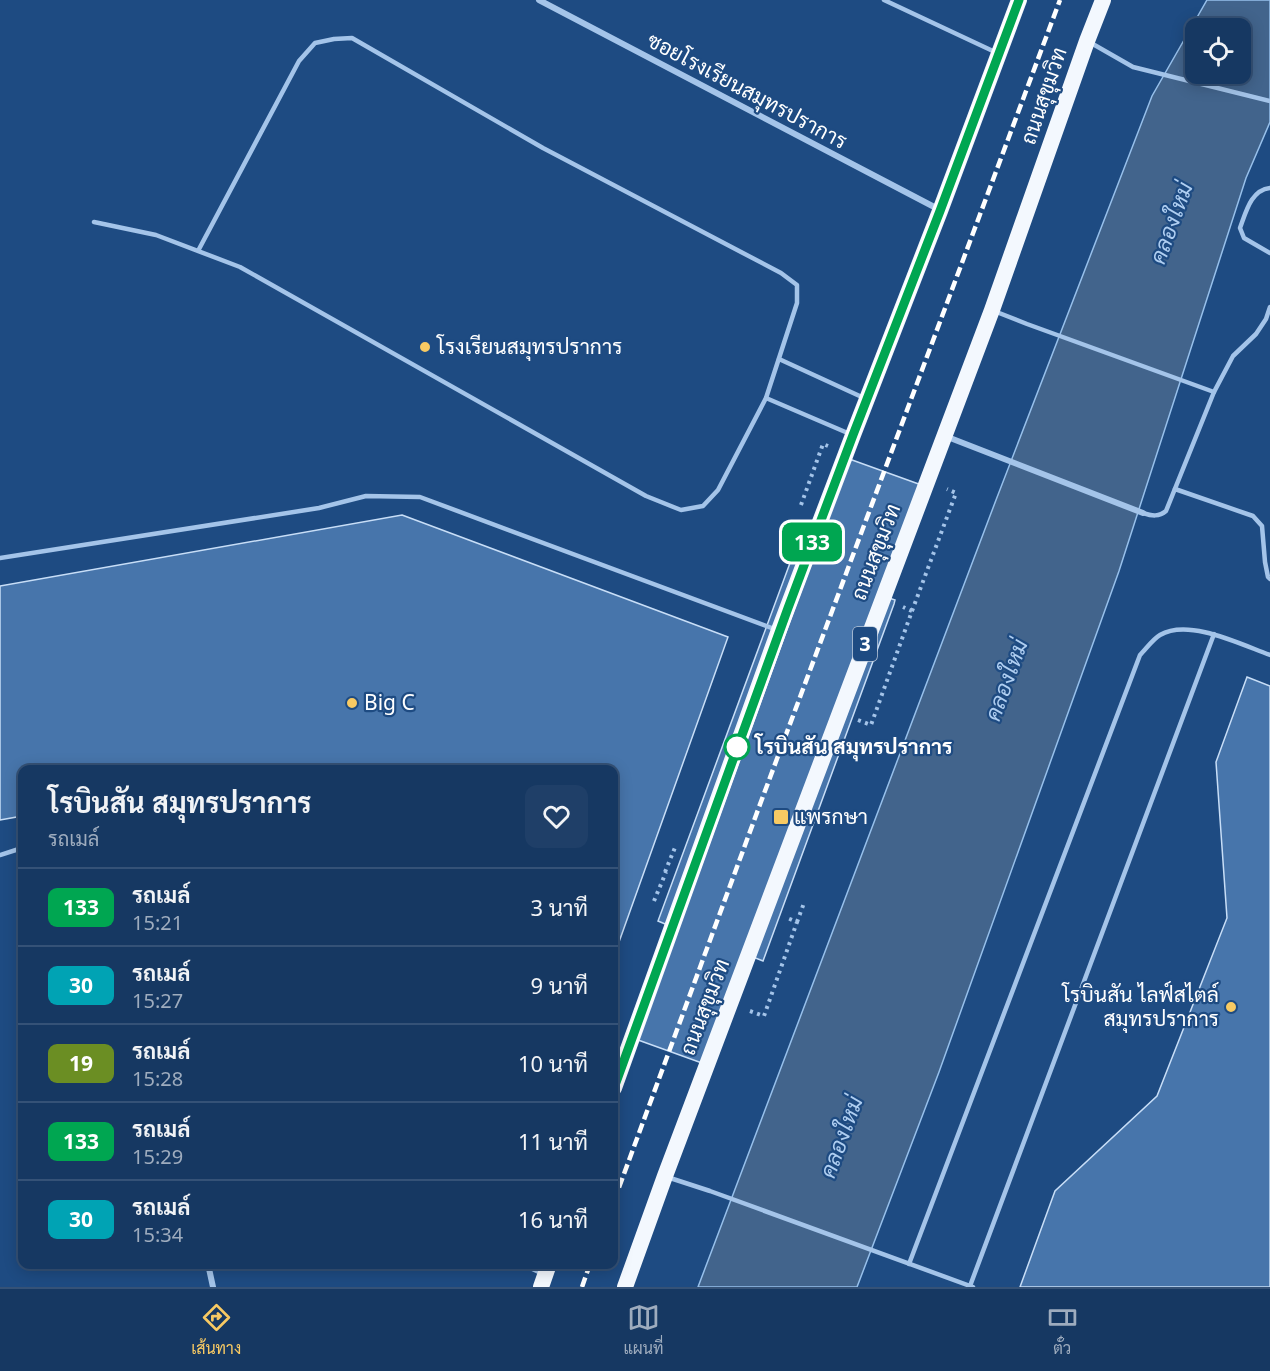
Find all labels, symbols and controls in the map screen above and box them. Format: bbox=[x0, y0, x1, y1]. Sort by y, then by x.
map controls bbox=[1185, 18, 1251, 84]
button: locate bbox=[1185, 18, 1251, 84]
street label: ซอยโรงเรียนสมุทรปราการ bbox=[642, 26, 852, 156]
street label: ถนนสุขุมวิท bbox=[1013, 43, 1074, 148]
water label: คลองใหม่ bbox=[1141, 177, 1199, 268]
place label: โรงเรียนสมุทรปราการ bbox=[436, 332, 622, 361]
marker: โรงเรียนสมุทรปราการ bbox=[418, 340, 432, 354]
street label: ถนนสุขุมวิท bbox=[844, 499, 907, 604]
line badge: 133 bbox=[778, 522, 846, 562]
text: 133 bbox=[794, 528, 830, 556]
road number: 3 bbox=[853, 627, 877, 661]
water label: คลองใหม่ bbox=[976, 634, 1034, 725]
place label: Big C bbox=[364, 688, 415, 716]
marker: Big C bbox=[345, 696, 359, 710]
place label: โรบินสัน สมุทรปราการ bbox=[753, 732, 953, 762]
marker: โรบินสัน สมุทรปราการ bbox=[724, 734, 750, 760]
text: โรบินสัน สมุทรปราการ bbox=[48, 783, 311, 821]
button: heart bbox=[525, 785, 588, 848]
place label: แพรกษา bbox=[794, 802, 868, 830]
marker: แพรกษา bbox=[772, 808, 790, 826]
text: รถเมล์ bbox=[48, 825, 99, 852]
text: รถเมล์ bbox=[132, 879, 190, 909]
text: 3 นาที bbox=[531, 892, 588, 922]
text: 133 bbox=[63, 893, 99, 921]
text: 15:21 bbox=[132, 909, 183, 936]
street label: ถนนสุขุมวิท bbox=[673, 954, 736, 1059]
text: รถเมล์ bbox=[132, 957, 190, 987]
text: 9 นาที bbox=[531, 970, 588, 1000]
text: 30 bbox=[69, 971, 93, 999]
place label: โรบินสัน ไลฟ์สไตล์ สมุทรปราการ bbox=[1061, 980, 1219, 1033]
text: 15:27 bbox=[132, 987, 183, 1014]
marker: โรบินสัน ไลฟ์สไตล์ สมุทรปราการ bbox=[1224, 1000, 1238, 1014]
text: รถเมล์ bbox=[132, 1035, 190, 1065]
text: 10 นาที bbox=[518, 1048, 588, 1078]
text: 19 bbox=[69, 1049, 93, 1077]
text: 15:28 bbox=[132, 1065, 183, 1092]
water label: คลองใหม่ bbox=[811, 1091, 869, 1182]
text: รถเมล์ bbox=[132, 1113, 190, 1143]
text: 11 นาที bbox=[518, 1126, 588, 1156]
text: 133 bbox=[63, 1127, 99, 1155]
text: 15:29 bbox=[132, 1143, 183, 1170]
text: รถเมล์ bbox=[132, 1191, 190, 1221]
text: 16 นาที bbox=[518, 1204, 588, 1234]
text: 30 bbox=[69, 1205, 93, 1233]
text: 15:34 bbox=[132, 1221, 183, 1248]
tab: เส้นทาง bbox=[191, 1301, 241, 1359]
tab: แผนที่ bbox=[624, 1301, 663, 1359]
tab: ตั๋ว bbox=[1046, 1301, 1079, 1359]

